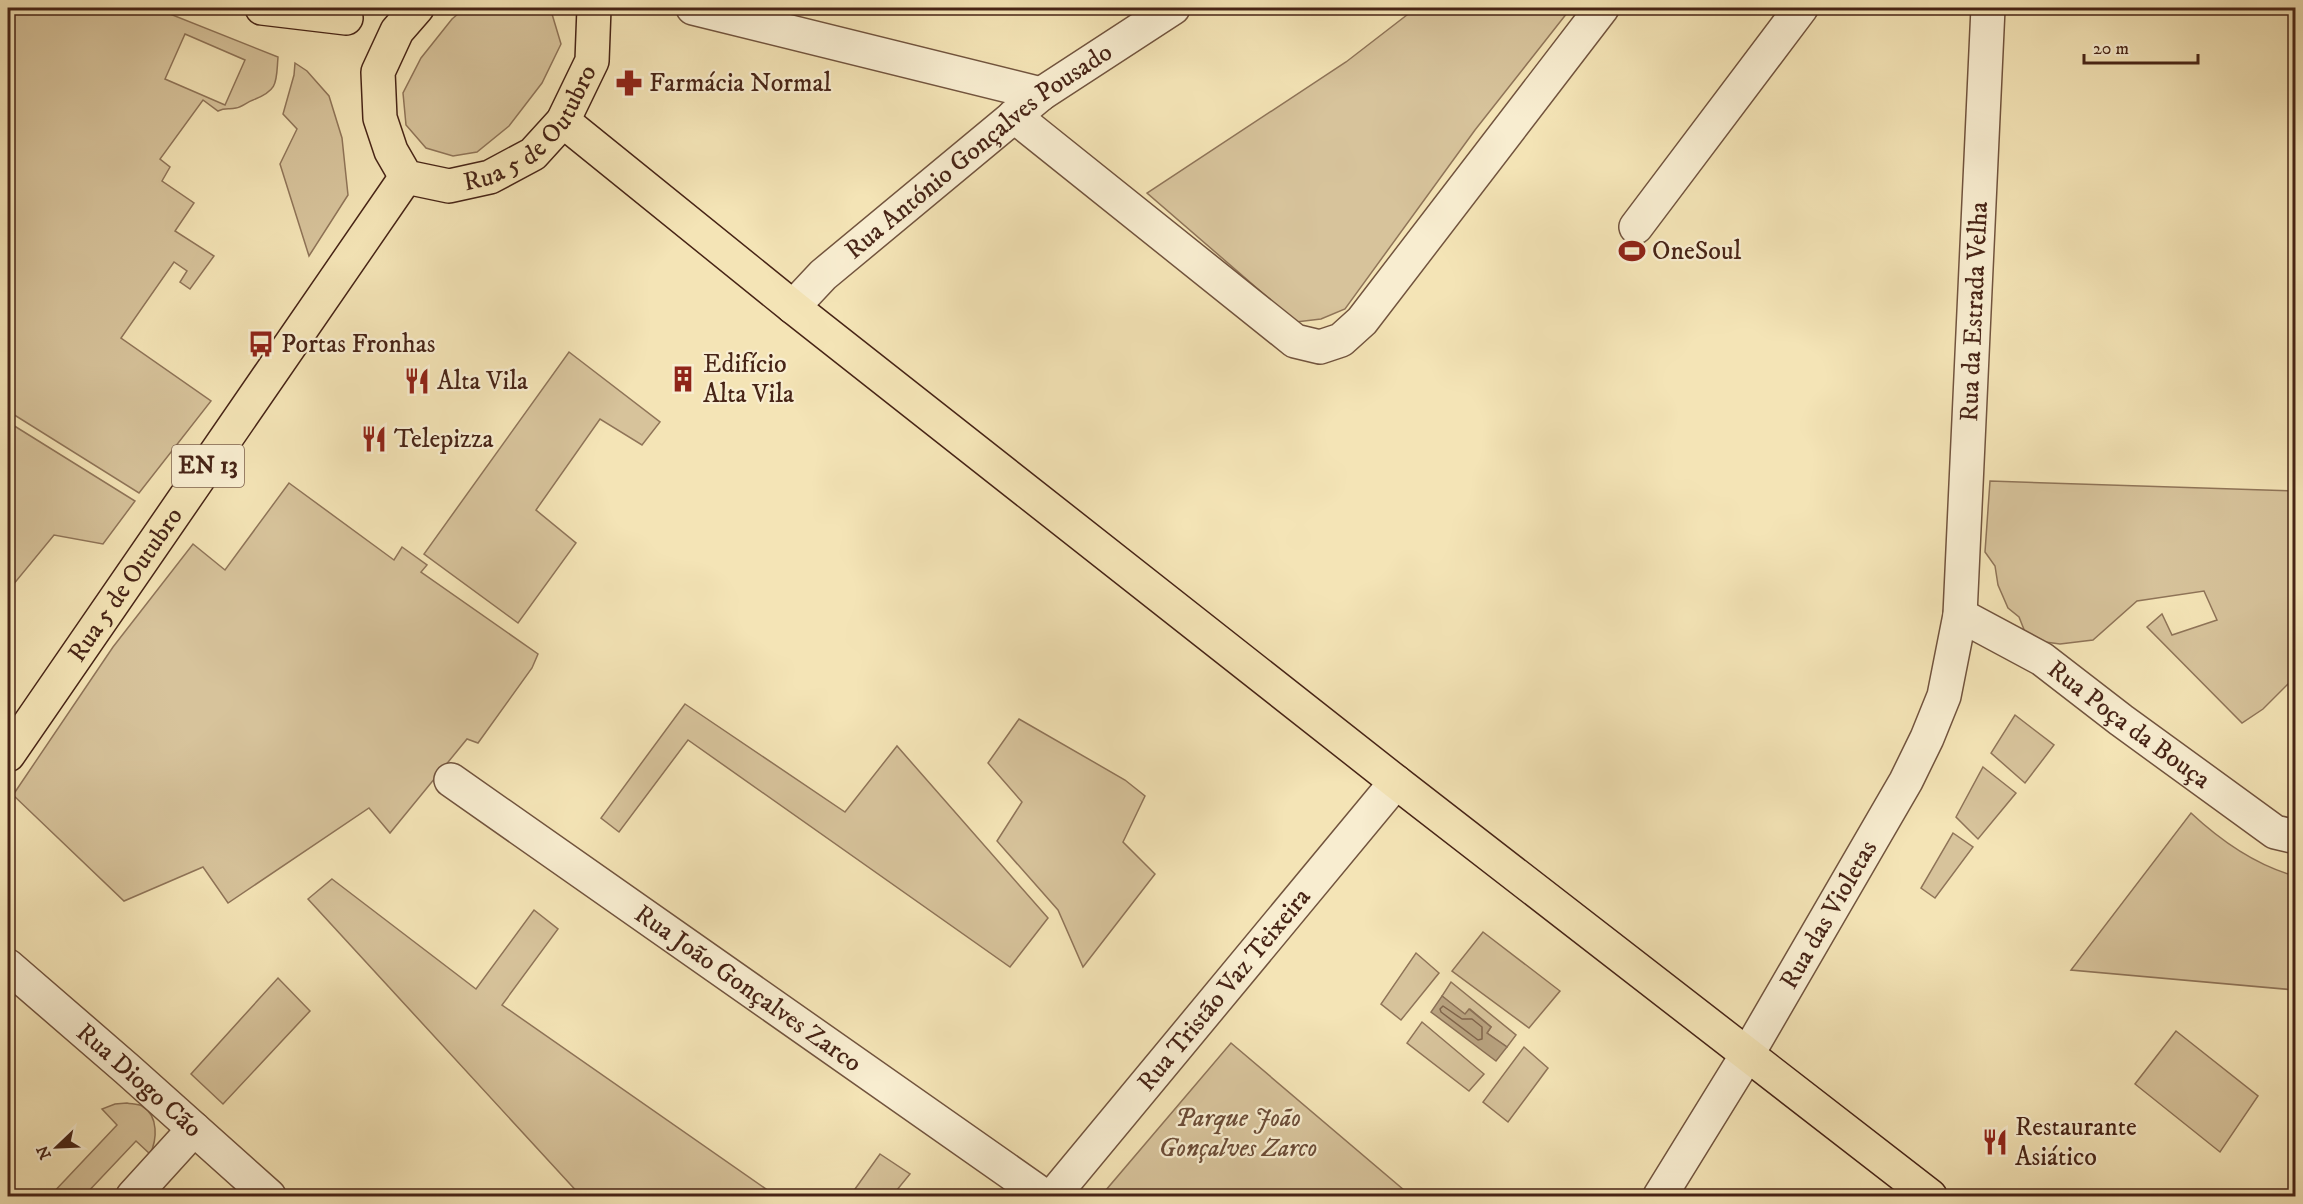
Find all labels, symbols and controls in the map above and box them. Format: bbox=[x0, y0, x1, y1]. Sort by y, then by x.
scale bar bbox=[2084, 27, 2198, 65]
street label: Rua António Gonçalves Pousado bbox=[838, 36, 1118, 266]
text: 20 m bbox=[2093, 38, 2129, 60]
street label: Rua 5 de Outubro bbox=[460, 59, 604, 199]
place label: Farmácia Normal bbox=[649, 67, 832, 100]
pharmacy icon: Farmácia Normal bbox=[614, 68, 644, 98]
street label: Rua da Estrada Velha bbox=[1952, 201, 1996, 422]
place label: OneSoul bbox=[1652, 235, 1742, 268]
sports icon: OneSoul bbox=[1617, 236, 1647, 266]
place label: Portas Fronhas bbox=[281, 328, 435, 361]
bus stop icon: Portas Fronhas bbox=[246, 329, 276, 359]
place label: Edifício Alta Vila bbox=[703, 348, 794, 411]
building icon: Edifício Alta Vila bbox=[668, 364, 698, 394]
place label: Alta Vila bbox=[437, 365, 528, 398]
restaurant icon: Alta Vila bbox=[402, 366, 432, 396]
place label: Telepizza bbox=[394, 423, 494, 456]
restaurant icon: Telepizza bbox=[359, 424, 389, 454]
road number: EN 13 bbox=[172, 445, 244, 487]
street label: Rua 5 de Outubro bbox=[61, 501, 190, 668]
street label: Rua Poça da Bouça bbox=[2041, 653, 2217, 796]
street label: Rua das Violetas bbox=[1772, 834, 1885, 995]
street label: Rua Tristão Vaz Teixeira bbox=[1130, 881, 1318, 1098]
street label: Rua João Gonçalves Zarco bbox=[628, 897, 868, 1080]
street label: Rua Diogo Cão bbox=[69, 1016, 209, 1145]
park label: Parque João Gonçalves Zarco bbox=[1159, 1102, 1317, 1165]
place label: Restaurante Asiático bbox=[2015, 1111, 2137, 1174]
north arrow bbox=[27, 1117, 87, 1177]
restaurant icon: Restaurante Asiático bbox=[1980, 1127, 2010, 1157]
text: N bbox=[32, 1143, 56, 1162]

